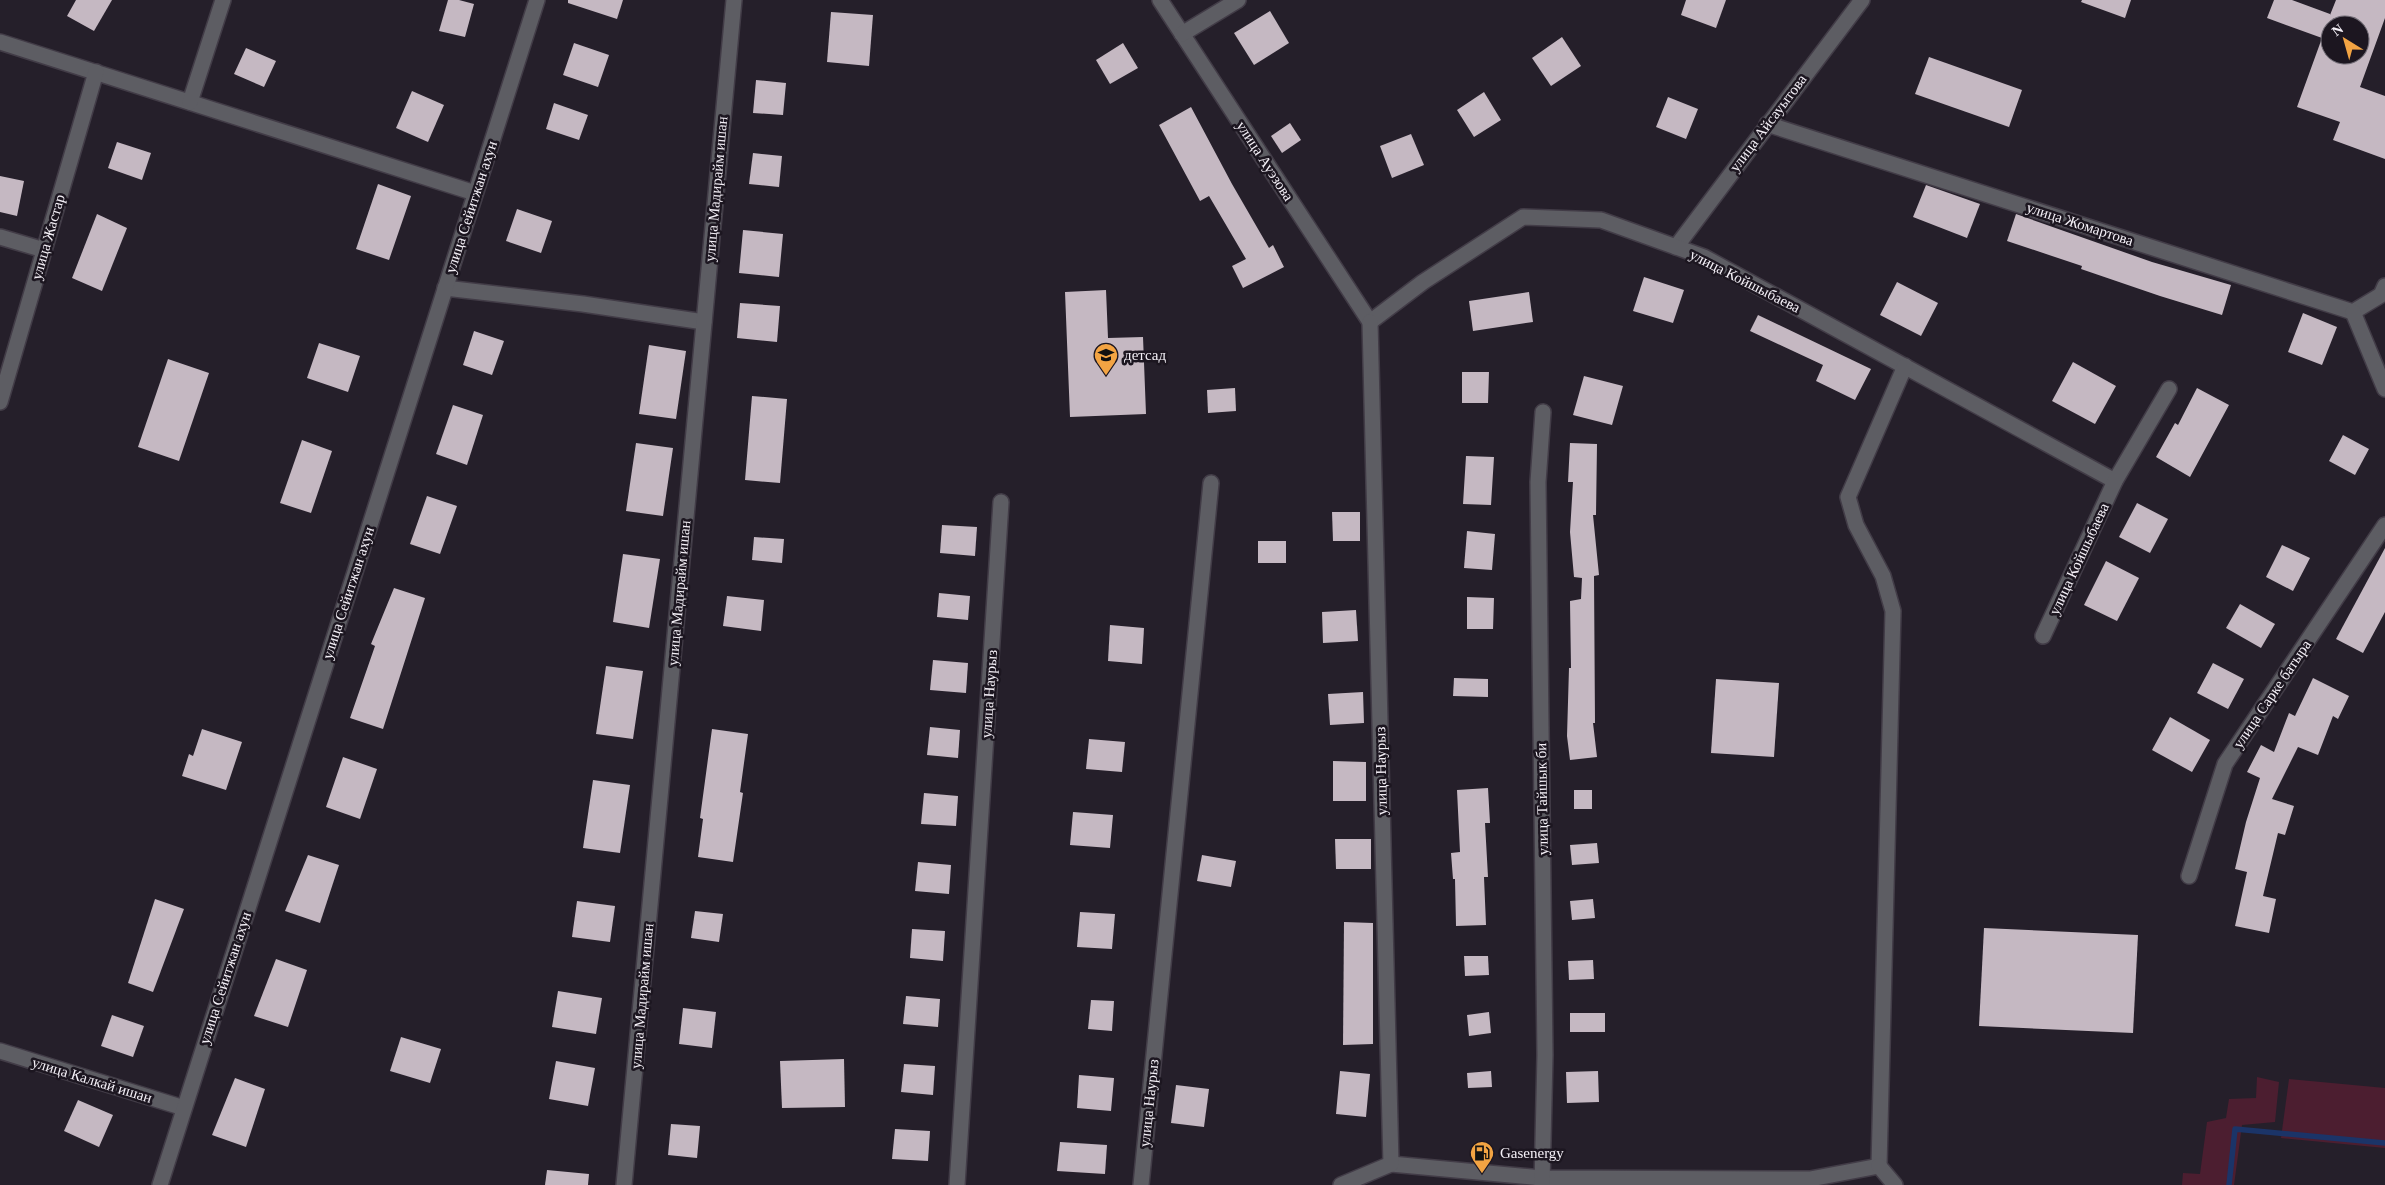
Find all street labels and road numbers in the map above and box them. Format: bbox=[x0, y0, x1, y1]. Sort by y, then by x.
street label: улица Айсауытова bbox=[1726, 71, 1810, 175]
street label: улица Мадирайм ишан bbox=[702, 116, 730, 262]
street label: улица Ауэзова bbox=[1233, 118, 1297, 204]
street label: улица Сейитжан ахун bbox=[442, 139, 500, 275]
street label: улица Жастар bbox=[28, 192, 68, 282]
street label: улица Жомартова bbox=[2025, 199, 2136, 249]
street label: улица Койшыбаева bbox=[1687, 246, 1803, 316]
street label: улица Койшыбаева bbox=[2046, 500, 2112, 618]
street label: улица Мадирайм ишан bbox=[665, 520, 693, 666]
street label: улица Сейитжан ахун bbox=[319, 525, 377, 661]
street label: улица Сарке батыра bbox=[2230, 637, 2314, 751]
street label: улица Наурыз bbox=[978, 649, 1000, 739]
street label: улица Наурыз bbox=[1372, 727, 1390, 815]
street label: улица Тайшык би bbox=[1533, 743, 1551, 855]
street label: улица Сейитжан ахун bbox=[196, 910, 254, 1046]
street label: улица Мадирайм ишан bbox=[628, 923, 656, 1069]
street label: улица Калкай ишан bbox=[30, 1054, 154, 1106]
street label: улица Наурыз bbox=[1136, 1058, 1162, 1148]

